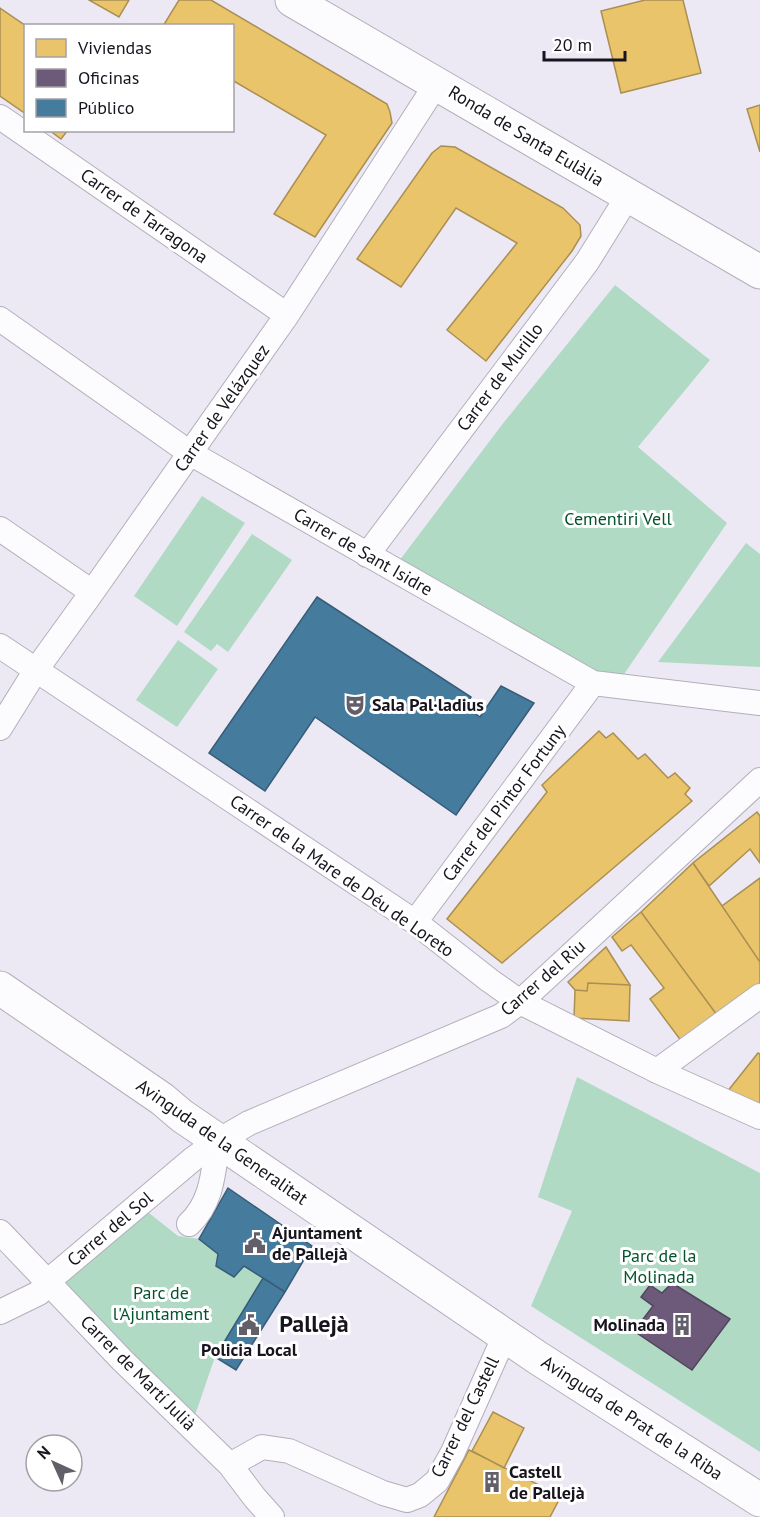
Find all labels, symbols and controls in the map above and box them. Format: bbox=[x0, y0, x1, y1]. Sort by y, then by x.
legend bbox=[24, 24, 234, 132]
scale bar bbox=[544, 24, 625, 62]
text: 20 m bbox=[553, 33, 592, 56]
text: Viviendas bbox=[77, 36, 152, 59]
text: Oficinas bbox=[78, 66, 139, 89]
street label: Ronda de Santa Eulàlia bbox=[444, 80, 608, 191]
text: Público bbox=[78, 96, 134, 119]
street label: Carrer de Tarragona bbox=[76, 163, 213, 268]
street label: Carrer de Murillo bbox=[451, 318, 548, 435]
street label: Carrer de Velázquez bbox=[169, 339, 274, 476]
street label: Carrer de Sant Isidre bbox=[290, 502, 437, 601]
park label: Cementiri Vell bbox=[564, 507, 672, 530]
theatre icon: Sala Pal·ladius bbox=[343, 693, 367, 717]
place label: Sala Pal·ladius bbox=[372, 693, 484, 716]
street label: Carrer del Pintor Fortuny bbox=[437, 719, 571, 886]
street label: Carrer de la Mare de Déu de Loreto bbox=[226, 789, 459, 962]
street label: Carrer del Riu bbox=[495, 934, 590, 1021]
street label: Avinguda de la Generalitat bbox=[132, 1074, 312, 1210]
street label: Carrer del Sol bbox=[62, 1186, 158, 1271]
place label: Ajuntament de Pallejà bbox=[272, 1221, 363, 1265]
public building icon: Ajuntament de Pallejà bbox=[243, 1231, 267, 1255]
park label: Parc de la Molinada bbox=[622, 1244, 696, 1288]
park label: Parc de l'Ajuntament bbox=[113, 1281, 209, 1325]
district label: Pallejà bbox=[279, 1308, 349, 1339]
street label: Carrer de Martí Julià bbox=[76, 1310, 201, 1435]
public building icon: Policia Local bbox=[237, 1313, 261, 1337]
place label: Molinada bbox=[593, 1313, 665, 1336]
building icon: Molinada bbox=[670, 1313, 694, 1337]
place label: Policia Local bbox=[201, 1338, 298, 1361]
street label: Avinguda de Prat de la Riba bbox=[537, 1350, 727, 1485]
street label: Carrer del Castell bbox=[425, 1352, 504, 1481]
north arrow bbox=[24, 1433, 84, 1493]
text: N bbox=[33, 1442, 54, 1463]
place label: Castell de Pallejà bbox=[509, 1460, 585, 1504]
building icon: Castell de Pallejà bbox=[480, 1470, 504, 1494]

